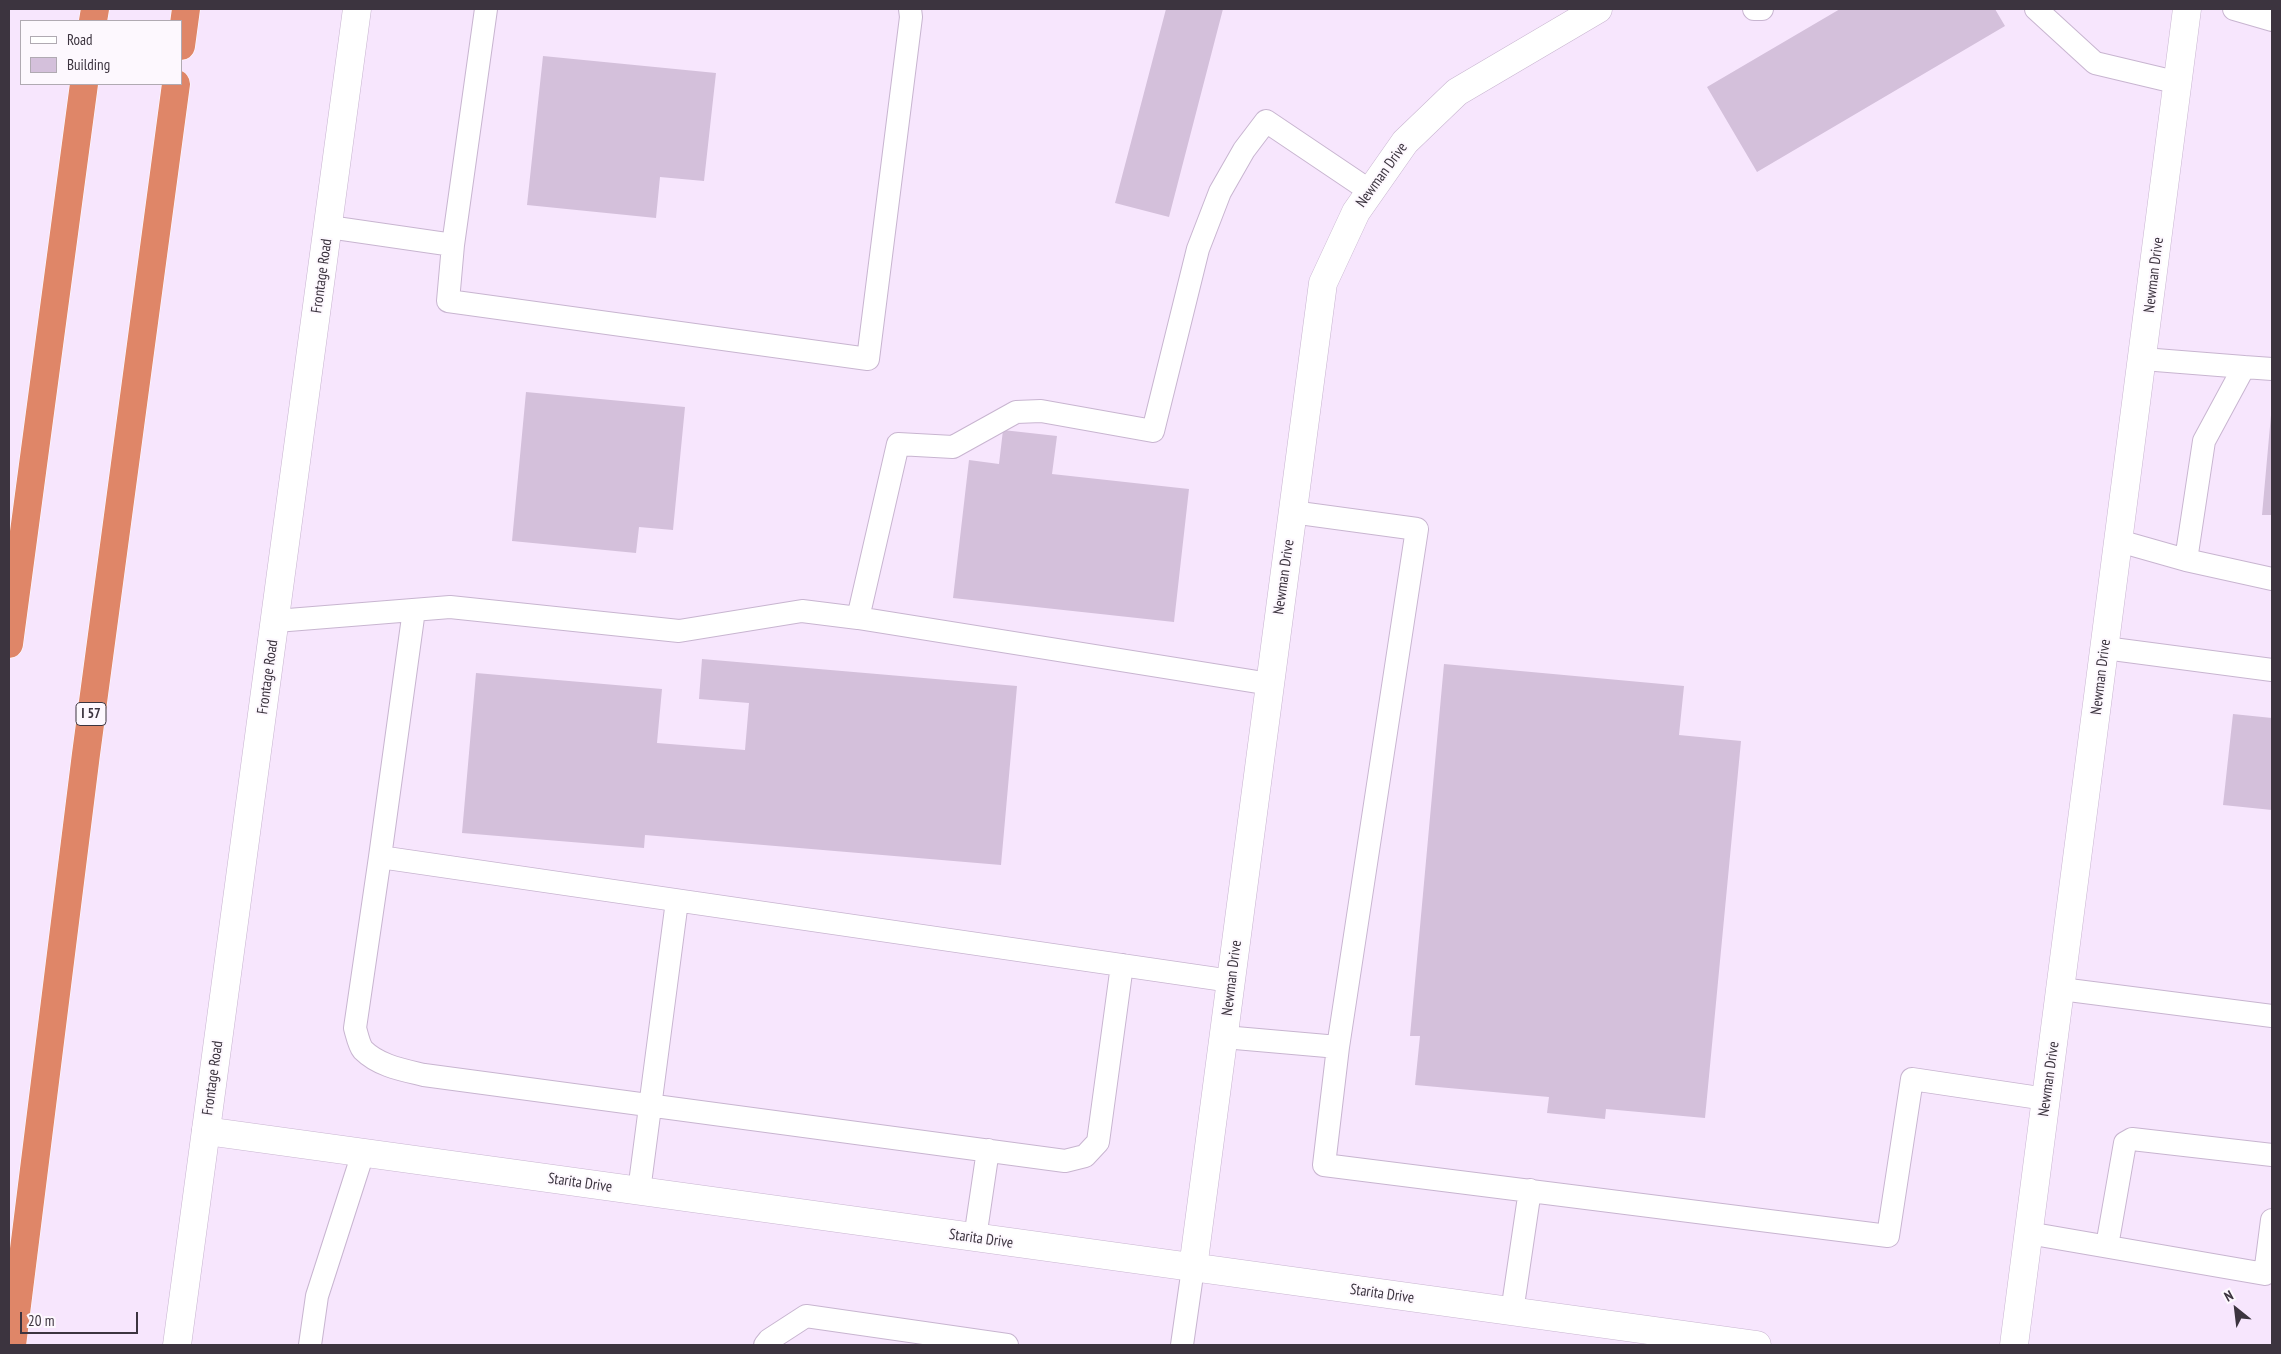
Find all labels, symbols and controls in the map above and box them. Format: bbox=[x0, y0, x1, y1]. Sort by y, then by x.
legend bbox=[20, 20, 182, 85]
text: Road bbox=[67, 30, 93, 49]
text: Building bbox=[67, 55, 110, 74]
street label: Newman Drive bbox=[1352, 139, 1412, 211]
street label: Newman Drive bbox=[2140, 236, 2168, 314]
street label: Frontage Road bbox=[308, 238, 336, 314]
street label: Newman Drive bbox=[1270, 538, 1298, 616]
street label: Newman Drive bbox=[2087, 638, 2115, 716]
street label: Frontage Road bbox=[254, 639, 282, 715]
road number: I 57 bbox=[76, 702, 106, 726]
street label: Newman Drive bbox=[1218, 939, 1246, 1017]
street label: Frontage Road bbox=[199, 1040, 227, 1116]
street label: Newman Drive bbox=[2035, 1040, 2063, 1118]
street label: Starita Drive bbox=[547, 1170, 613, 1196]
street label: Starita Drive bbox=[948, 1226, 1014, 1252]
street label: Starita Drive bbox=[1349, 1281, 1415, 1307]
north arrow bbox=[2211, 1284, 2261, 1334]
text: N bbox=[2221, 1286, 2236, 1306]
scale bar bbox=[22, 1302, 140, 1334]
text: 20 m bbox=[28, 1311, 54, 1330]

